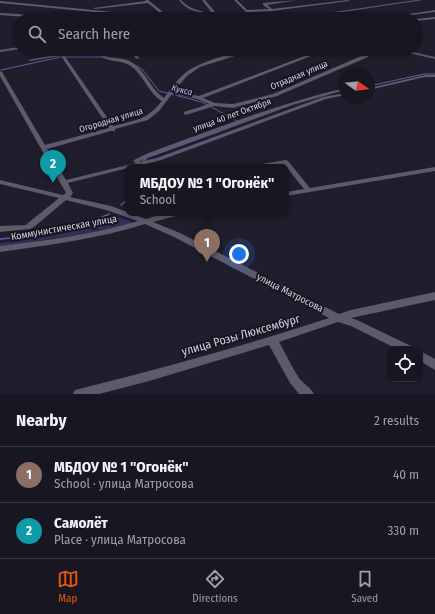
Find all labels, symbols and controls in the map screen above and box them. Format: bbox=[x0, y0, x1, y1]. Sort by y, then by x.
search box bbox=[12, 12, 423, 56]
icon: search bbox=[26, 23, 48, 45]
text: Search here bbox=[58, 25, 130, 43]
street label: Отрадная улица bbox=[269, 58, 330, 92]
north arrow bbox=[339, 68, 375, 104]
water label: Кукса bbox=[170, 83, 194, 98]
street label: улица 40 лет Октября bbox=[192, 96, 272, 134]
street label: Огородная улица bbox=[78, 105, 145, 134]
pin: 2 bbox=[40, 150, 66, 183]
popup bbox=[125, 164, 289, 216]
text: МБДОУ № 1 "Огонёк" bbox=[140, 174, 274, 192]
text: School bbox=[140, 192, 176, 207]
street label: Коммунистическая улица bbox=[10, 213, 118, 243]
pin: 1 bbox=[194, 229, 220, 262]
your location bbox=[229, 244, 249, 264]
street label: улица Матросова bbox=[255, 271, 325, 315]
street label: улица Розы Люксембург bbox=[180, 311, 302, 359]
map controls bbox=[387, 346, 423, 382]
button: locate bbox=[387, 346, 423, 382]
text: Nearby bbox=[16, 410, 67, 431]
text: 2 results bbox=[374, 413, 419, 428]
text: МБДОУ № 1 "Огонёк" bbox=[54, 458, 189, 476]
text: 1 bbox=[26, 467, 32, 482]
text: 40 m bbox=[393, 467, 419, 482]
text: School · улица Матросова bbox=[54, 476, 194, 491]
text: Самолёт bbox=[54, 514, 108, 532]
text: 2 bbox=[26, 523, 32, 538]
text: 330 m bbox=[387, 523, 419, 538]
text: Place · улица Матросова bbox=[54, 532, 186, 547]
tab: Map bbox=[57, 568, 79, 605]
tab: Directions bbox=[192, 568, 238, 605]
tab: Saved bbox=[351, 568, 378, 605]

